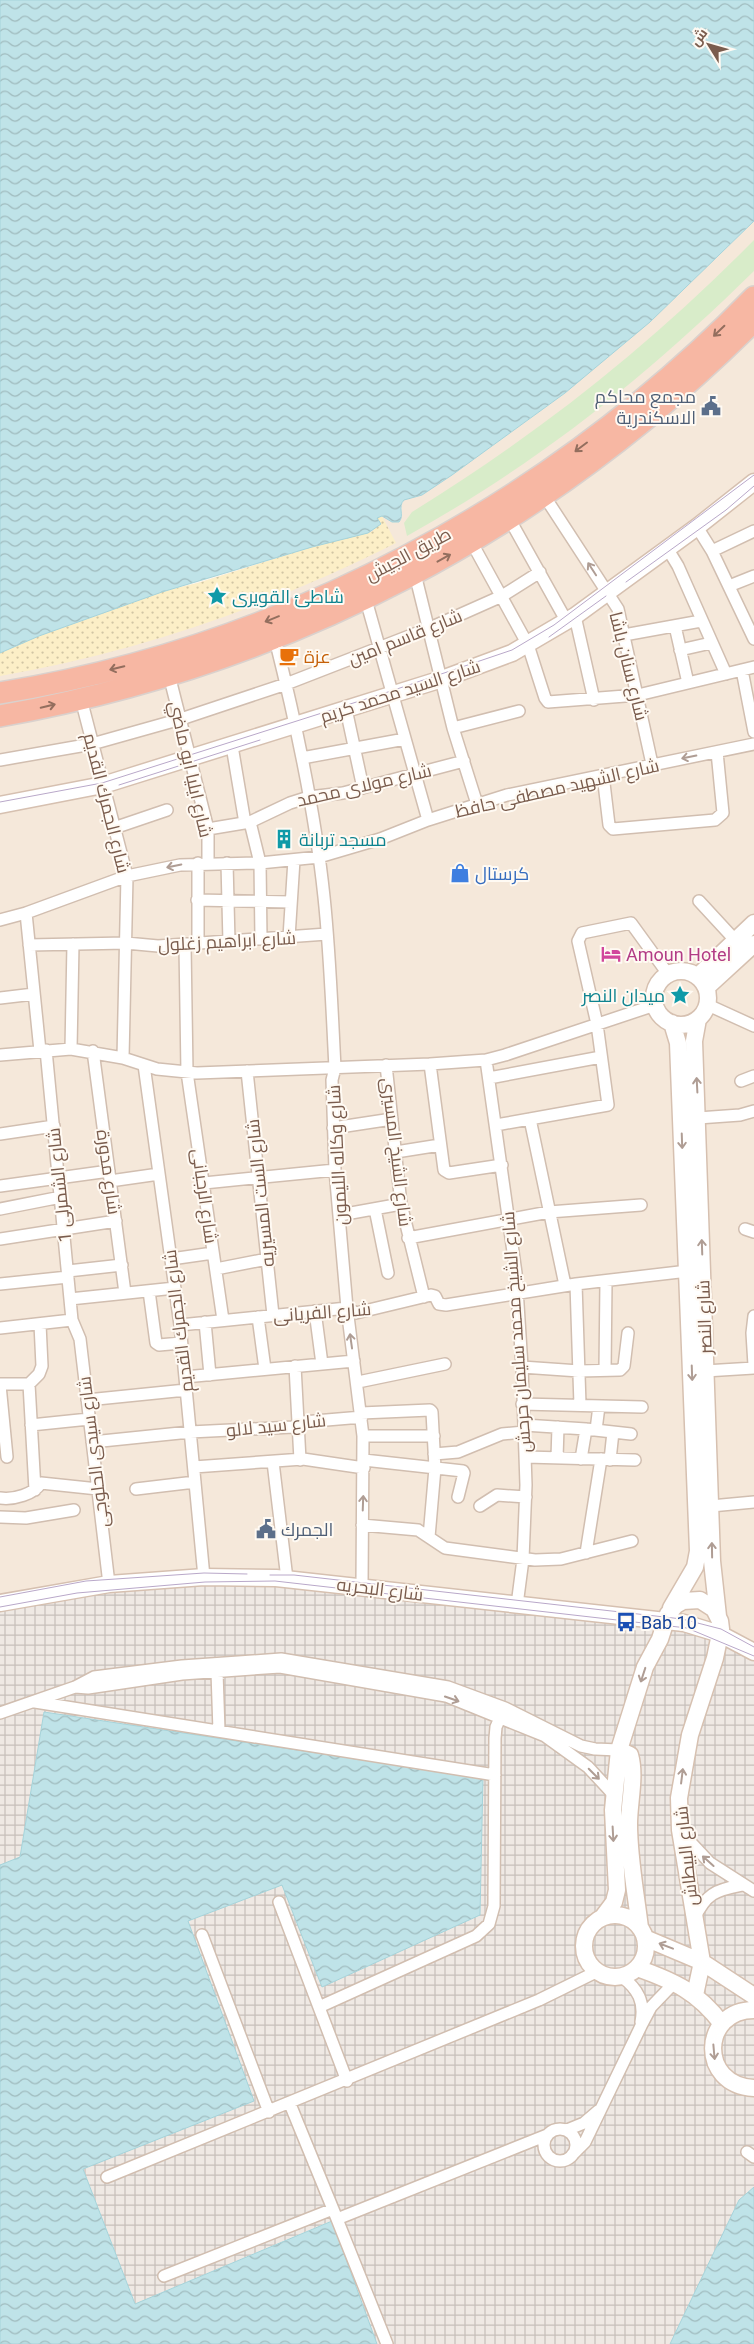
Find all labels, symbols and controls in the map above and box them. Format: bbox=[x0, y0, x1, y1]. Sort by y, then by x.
north arrow bbox=[684, 20, 734, 70]
text: ش bbox=[687, 25, 711, 50]
one-way arrow bbox=[713, 325, 725, 337]
place label: مجمع محاكم الاسكندرية bbox=[595, 386, 696, 429]
public building icon: مجمع محاكم الاسكندرية bbox=[700, 395, 722, 417]
one-way arrow bbox=[575, 441, 588, 452]
street label: طريق الجيش bbox=[362, 523, 455, 587]
one-way arrow bbox=[437, 553, 452, 563]
one-way arrow bbox=[587, 563, 597, 577]
place icon: شاطئ القويرى bbox=[206, 585, 228, 607]
place label: شاطئ القويرى bbox=[232, 586, 344, 608]
street label: شارع قاسم امين bbox=[345, 605, 466, 671]
street label: شارع سنان باشا bbox=[603, 609, 653, 723]
one-way arrow bbox=[265, 615, 280, 624]
cafe icon: عزة bbox=[278, 645, 300, 667]
place label: عزة bbox=[304, 646, 331, 668]
street label: شارع السيد محمد كريم bbox=[317, 655, 483, 729]
one-way arrow bbox=[110, 664, 126, 673]
street label: شارع ايليا ابو ماضي bbox=[162, 699, 217, 840]
one-way arrow bbox=[39, 701, 55, 710]
street label: شارع الجمرك القديم bbox=[77, 731, 135, 876]
one-way arrow bbox=[681, 753, 697, 762]
street label: شارع الشهيد مصطفى حافظ bbox=[453, 754, 661, 824]
street label: شارع مولاى محمد bbox=[295, 759, 434, 813]
building icon: مسجد تربانة bbox=[273, 828, 295, 850]
place label: مسجد تربانة bbox=[299, 829, 387, 851]
one-way arrow bbox=[166, 862, 182, 871]
shop icon: كرستال bbox=[449, 862, 471, 884]
place label: كرستال bbox=[475, 863, 529, 885]
street label: شارع ابراهيم زغلول bbox=[157, 927, 297, 957]
hotel icon: Amoun Hotel bbox=[600, 943, 622, 965]
place label: Amoun Hotel bbox=[626, 944, 731, 965]
place icon: ميدان النصر bbox=[669, 984, 691, 1006]
place label: ميدان النصر bbox=[581, 985, 665, 1007]
street label: شارع الشيخ المسيرى bbox=[375, 1076, 417, 1228]
one-way arrow bbox=[692, 1077, 701, 1093]
street label: شارع وكاله الليمون bbox=[323, 1084, 353, 1226]
street label: شارع الست المسيريه bbox=[242, 1118, 280, 1268]
street label: شارع الشمرلى 1 bbox=[43, 1126, 77, 1243]
street label: شارع مدورة bbox=[91, 1128, 125, 1216]
one-way arrow bbox=[678, 1132, 687, 1148]
street label: شارع الرجبانى bbox=[186, 1147, 222, 1245]
street label: شارع الشيخ محمد سليمان حرحش bbox=[497, 1211, 537, 1453]
one-way arrow bbox=[697, 1240, 707, 1256]
street label: شارع الجمرك القديم bbox=[159, 1248, 199, 1394]
street label: شارع النصر bbox=[692, 1279, 718, 1356]
street label: شارع الفريانى bbox=[272, 1298, 372, 1328]
one-way arrow bbox=[346, 1333, 356, 1349]
one-way arrow bbox=[687, 1365, 696, 1381]
street label: شارع سيدى الحلوجى bbox=[73, 1375, 115, 1529]
street label: شارع سيد لالو bbox=[225, 1409, 327, 1443]
one-way arrow bbox=[358, 1495, 367, 1511]
public building icon: الجمرك bbox=[255, 1518, 277, 1540]
place label: الجمرك bbox=[281, 1519, 333, 1541]
one-way arrow bbox=[707, 1542, 717, 1558]
street label: شارع البحريه bbox=[335, 1573, 425, 1607]
bus stop icon: Bab 10 bbox=[615, 1611, 637, 1633]
place label: Bab 10 bbox=[641, 1612, 697, 1633]
one-way arrow bbox=[637, 1667, 647, 1683]
one-way arrow bbox=[444, 1695, 459, 1704]
one-way arrow bbox=[588, 1768, 600, 1780]
one-way arrow bbox=[677, 1768, 687, 1784]
street label: شارع البيطاش bbox=[670, 1805, 704, 1907]
one-way arrow bbox=[608, 1825, 618, 1841]
one-way arrow bbox=[702, 1856, 715, 1867]
one-way arrow bbox=[659, 1941, 674, 1950]
one-way arrow bbox=[709, 2044, 719, 2060]

